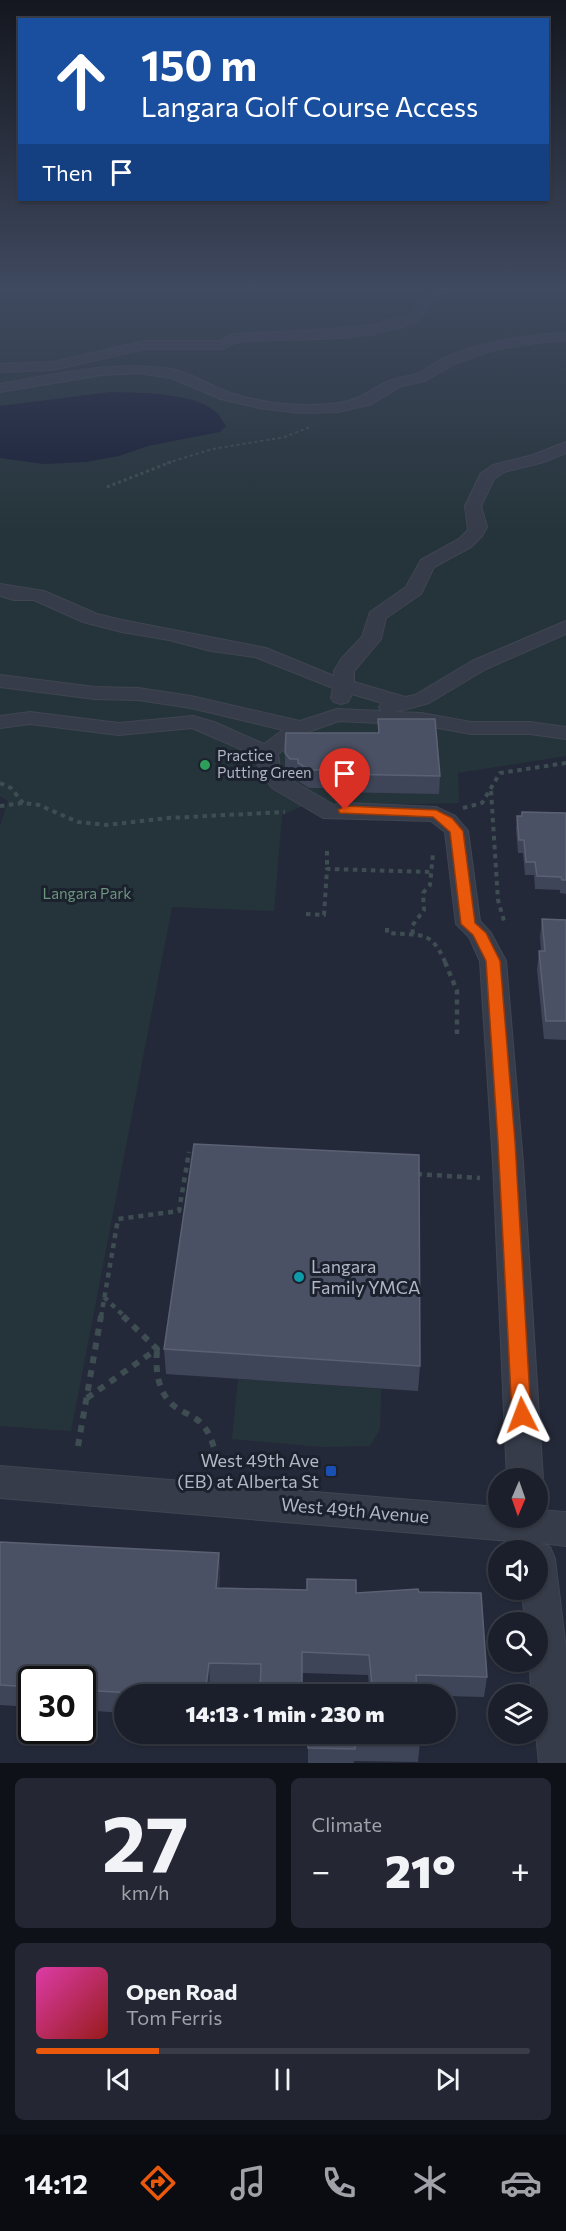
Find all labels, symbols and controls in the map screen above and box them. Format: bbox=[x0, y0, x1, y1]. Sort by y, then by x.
text: 150 m bbox=[141, 38, 257, 90]
icon: ahead bbox=[42, 42, 120, 120]
text: Langara Golf Course Access bbox=[141, 90, 478, 123]
icon: arrive bbox=[105, 156, 138, 189]
text: Then bbox=[42, 159, 93, 186]
place label: Practice Putting Green bbox=[217, 746, 312, 781]
pin bbox=[319, 748, 370, 810]
icon: arrive bbox=[328, 757, 361, 790]
marker: Practice Putting Green bbox=[198, 758, 212, 772]
park label: Langara Park bbox=[43, 884, 131, 902]
place label: Langara Family YMCA bbox=[311, 1255, 420, 1298]
marker: Langara Family YMCA bbox=[292, 1270, 306, 1284]
position arrow bbox=[490, 1383, 554, 1447]
place label: West 49th Ave (EB) at Alberta St bbox=[177, 1449, 319, 1492]
marker: West 49th Ave (EB) at Alberta St bbox=[324, 1464, 338, 1478]
north arrow bbox=[488, 1468, 548, 1528]
map controls bbox=[488, 1468, 548, 1744]
street label: West 49th Avenue bbox=[280, 1493, 430, 1527]
button: sound bbox=[488, 1540, 548, 1600]
button: search bbox=[488, 1612, 548, 1672]
speed limit sign: 30 bbox=[18, 1666, 96, 1744]
button: layers bbox=[488, 1684, 548, 1744]
text: 14:13 · 1 min · 230 m bbox=[185, 1700, 385, 1727]
text: 27 bbox=[102, 1793, 189, 1888]
text: Climate bbox=[312, 1812, 382, 1836]
text: 21° bbox=[385, 1842, 456, 1897]
text: − bbox=[312, 1849, 330, 1890]
text: + bbox=[511, 1849, 530, 1890]
text: km/h bbox=[121, 1880, 170, 1904]
text: Open Road bbox=[126, 1978, 237, 2005]
text: Tom Ferris bbox=[126, 2005, 222, 2029]
icon: previous bbox=[102, 2063, 135, 2096]
icon: pause bbox=[266, 2063, 299, 2096]
icon: next bbox=[431, 2063, 464, 2096]
icon: directions bbox=[137, 2162, 179, 2204]
icon: music bbox=[227, 2162, 269, 2204]
icon: phone bbox=[318, 2162, 360, 2204]
icon: climate bbox=[409, 2162, 451, 2204]
icon: car bbox=[500, 2162, 542, 2204]
text: 14:12 bbox=[24, 2167, 88, 2200]

